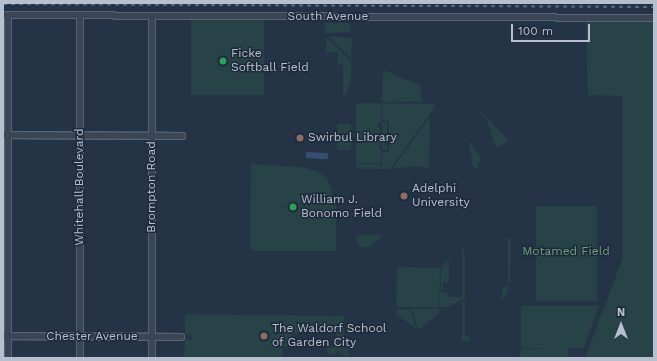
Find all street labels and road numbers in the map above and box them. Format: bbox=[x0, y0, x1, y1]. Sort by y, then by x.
street label: South Avenue bbox=[287, 10, 369, 24]
street label: Whitehall Boulevard bbox=[73, 128, 87, 246]
street label: Brompton Road bbox=[145, 141, 159, 233]
street label: Chester Avenue bbox=[46, 330, 138, 344]

